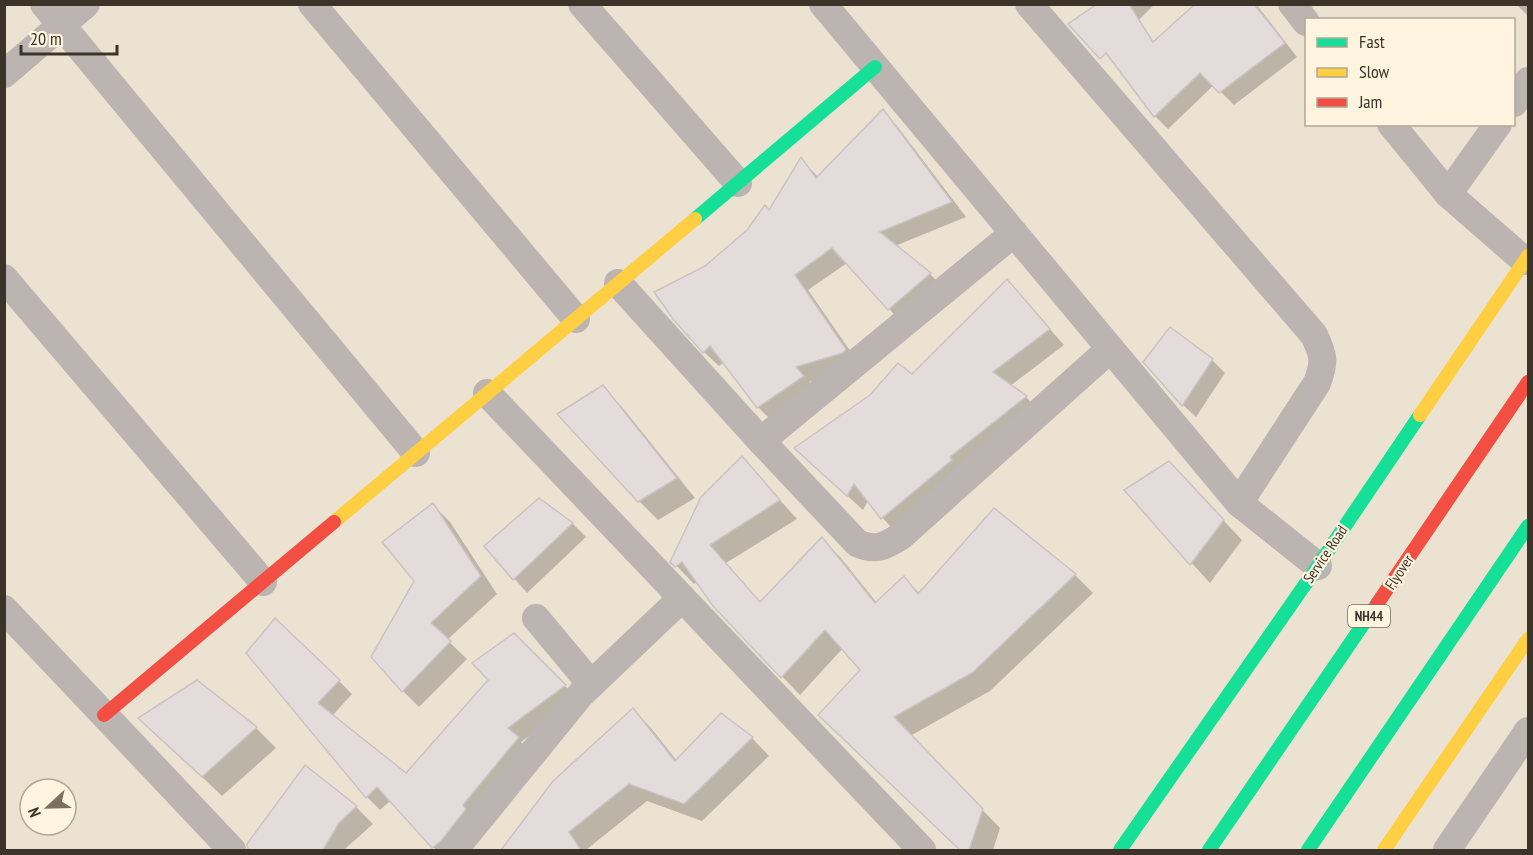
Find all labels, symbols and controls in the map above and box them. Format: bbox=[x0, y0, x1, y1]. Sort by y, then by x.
scale bar bbox=[21, 18, 117, 56]
legend bbox=[1305, 18, 1515, 126]
text: 20 m bbox=[30, 27, 62, 50]
text: Fast bbox=[1359, 30, 1385, 53]
text: Slow bbox=[1359, 60, 1390, 83]
text: Jam bbox=[1358, 90, 1382, 113]
street label: Service Road bbox=[1299, 521, 1351, 587]
street label: Flyover bbox=[1381, 550, 1418, 593]
road number: NH44 bbox=[1348, 605, 1390, 627]
north arrow bbox=[18, 777, 78, 837]
text: N bbox=[23, 805, 45, 820]

